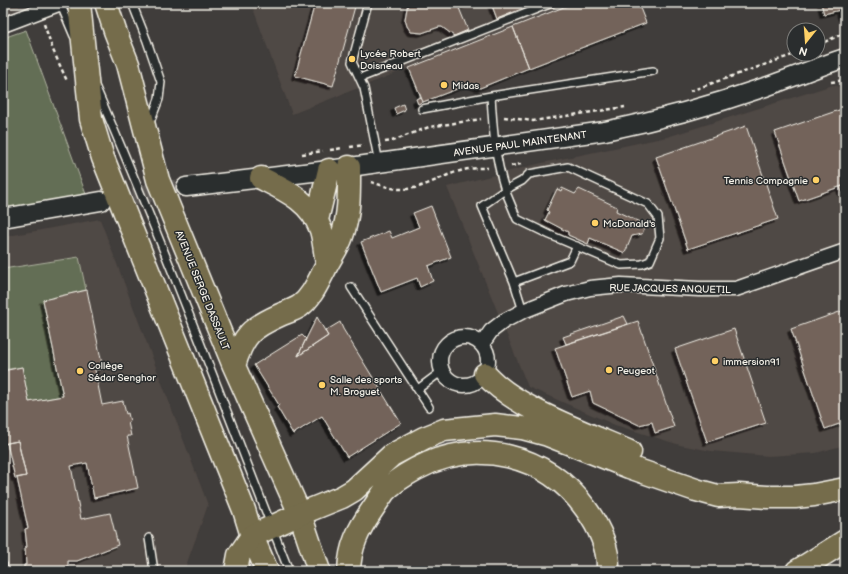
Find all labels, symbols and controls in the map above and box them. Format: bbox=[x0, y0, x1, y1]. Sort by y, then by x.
north arrow bbox=[786, 22, 826, 62]
text: N bbox=[797, 44, 809, 59]
place label: Lycée Robert Doisneau bbox=[360, 48, 421, 72]
marker: Lycée Robert Doisneau bbox=[347, 54, 357, 64]
marker: Midas bbox=[439, 80, 449, 90]
place label: Midas bbox=[452, 80, 479, 92]
street label: AVENUE PAUL MAINTENANT bbox=[453, 129, 588, 159]
place label: Tennis Compagnie bbox=[724, 175, 808, 187]
marker: Tennis Compagnie bbox=[811, 175, 821, 185]
marker: McDonald's bbox=[590, 218, 600, 228]
place label: McDonald's bbox=[603, 218, 656, 230]
street label: AVENUE SERGE DASSAULT bbox=[173, 229, 232, 352]
street label: RUE JACQUES ANQUETIL bbox=[609, 282, 731, 296]
marker: immersion91 bbox=[710, 356, 720, 366]
place label: immersion91 bbox=[723, 356, 780, 368]
place label: Collège Sédar Senghor bbox=[88, 360, 156, 384]
marker: Peugeot bbox=[604, 365, 614, 375]
place label: Peugeot bbox=[617, 365, 655, 377]
marker: Collège Sédar Senghor bbox=[75, 366, 85, 376]
place label: Salle des sports M. Broguet bbox=[330, 374, 402, 398]
marker: Salle des sports M. Broguet bbox=[317, 380, 327, 390]

